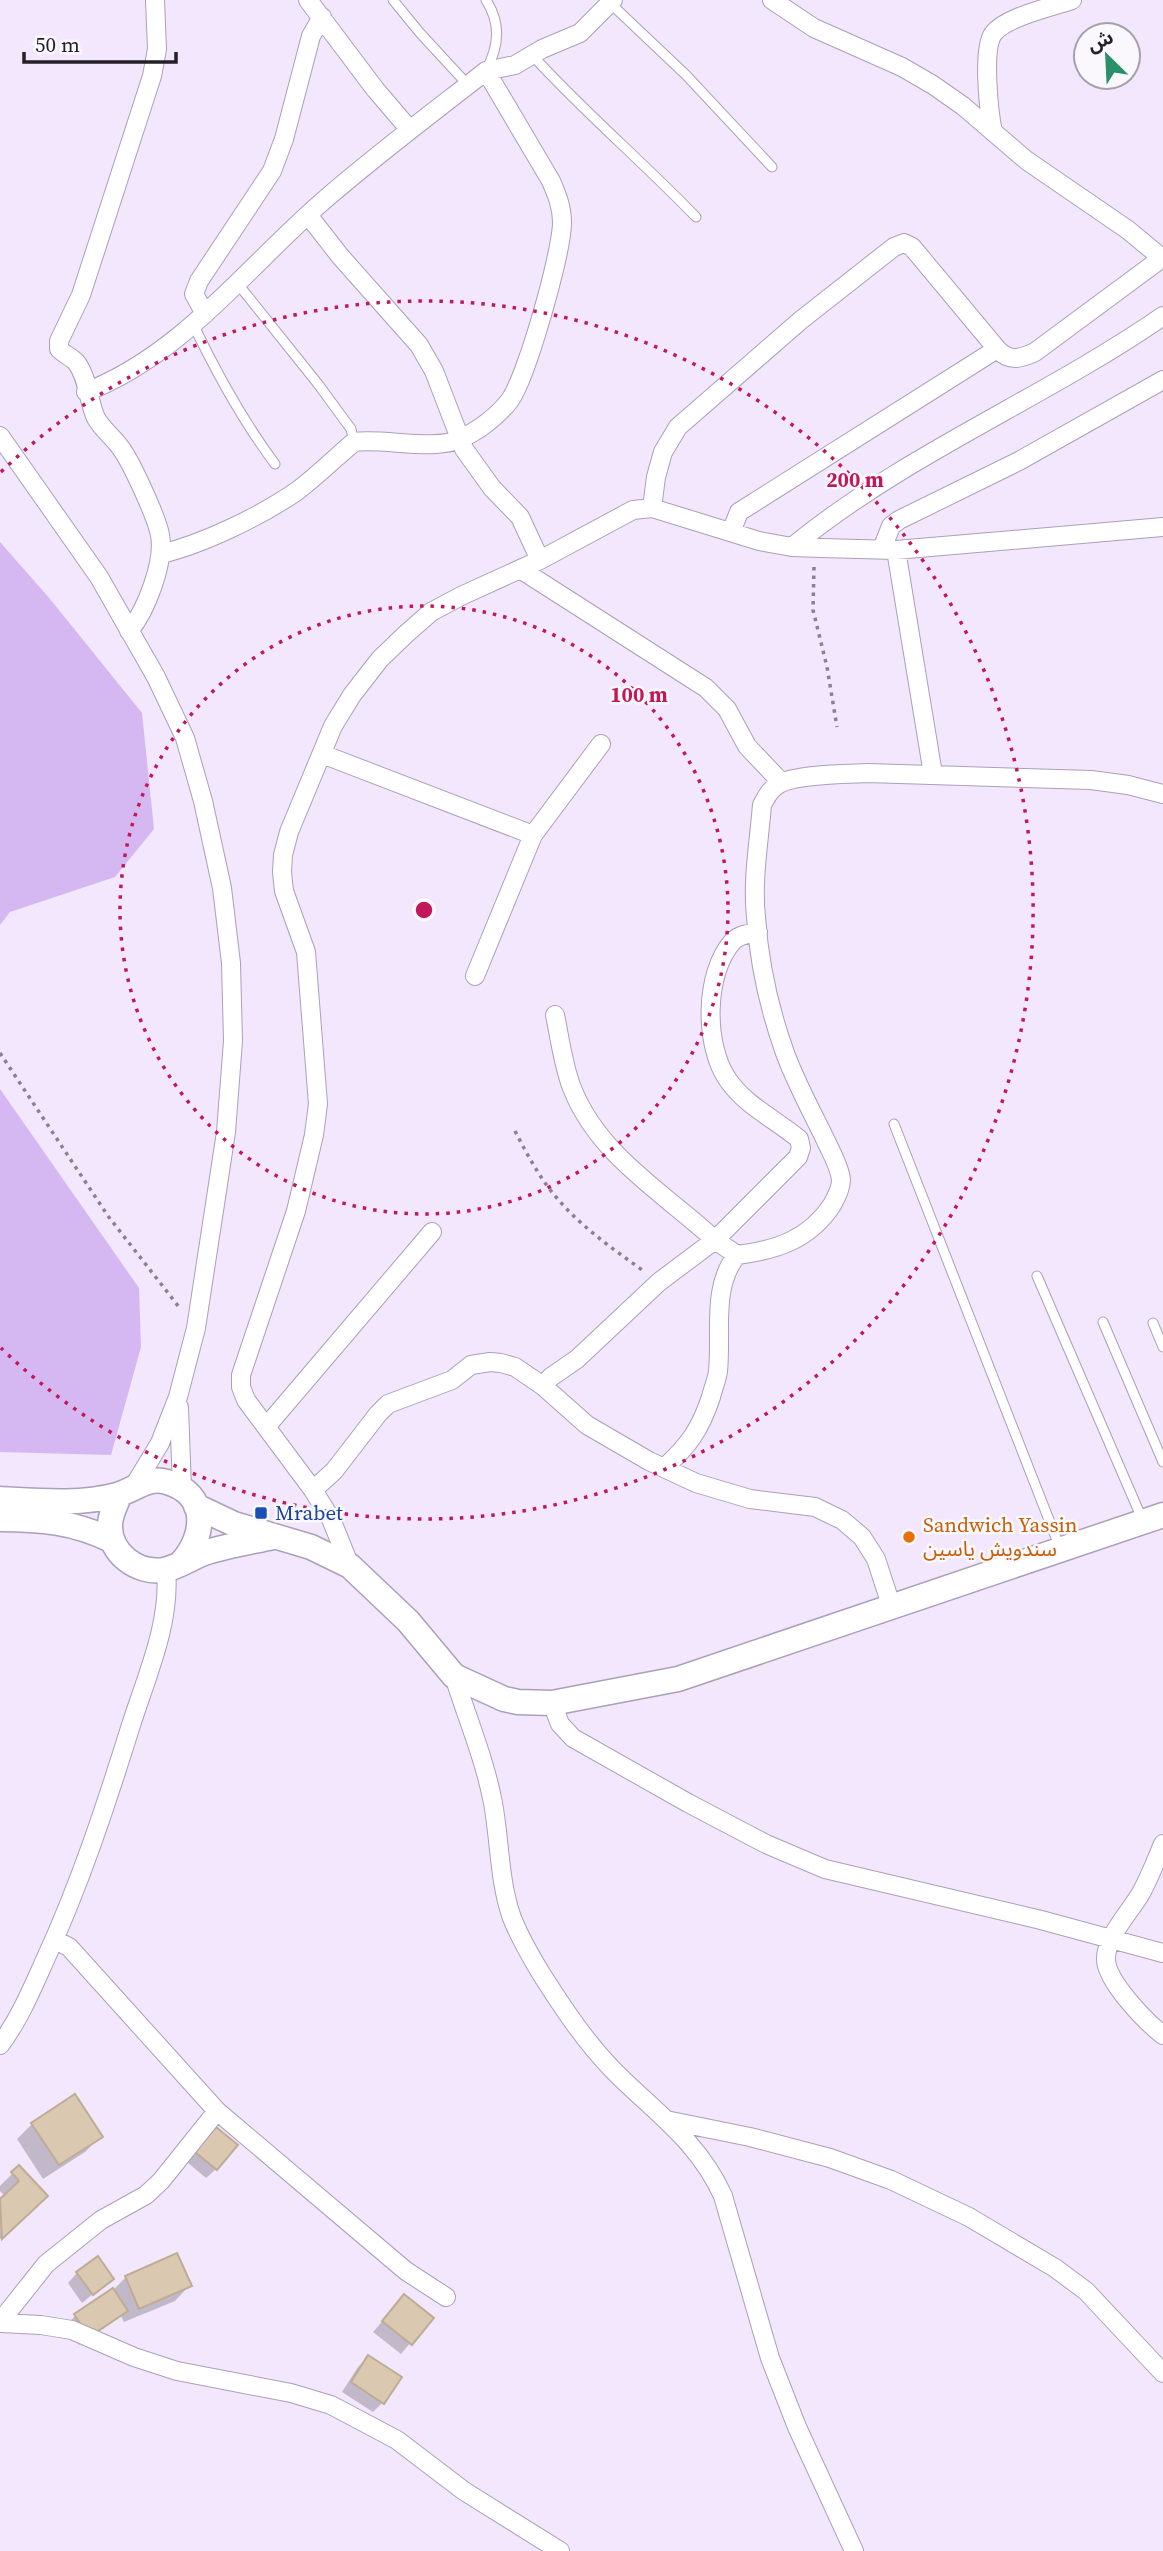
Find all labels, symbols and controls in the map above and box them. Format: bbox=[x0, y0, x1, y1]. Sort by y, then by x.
scale bar bbox=[24, 21, 177, 65]
north arrow bbox=[1072, 21, 1142, 91]
text: ش bbox=[1083, 23, 1117, 58]
text: 50 m bbox=[35, 30, 80, 59]
text: 200 m bbox=[826, 465, 884, 494]
text: 100 m bbox=[610, 680, 668, 709]
centre of rings bbox=[412, 898, 436, 922]
place label: Mrabet bbox=[275, 1498, 343, 1527]
marker: Mrabet bbox=[253, 1505, 269, 1521]
place label: Sandwich Yassin سندويش ياسين bbox=[923, 1510, 1078, 1563]
marker: Sandwich Yassin سندويش ياسين bbox=[901, 1529, 917, 1545]

